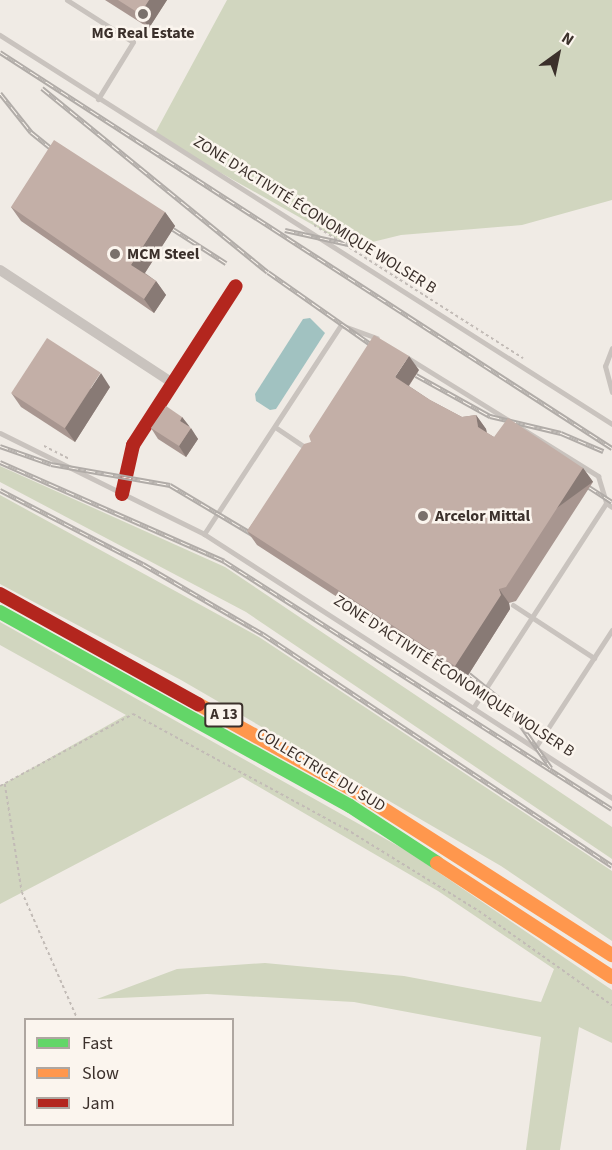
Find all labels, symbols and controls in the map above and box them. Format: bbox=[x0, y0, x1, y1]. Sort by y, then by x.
marker: MG Real Estate bbox=[136, 7, 150, 21]
place label: MG Real Estate bbox=[91, 23, 195, 43]
north arrow bbox=[528, 24, 588, 84]
text: N bbox=[557, 27, 578, 51]
street label: ZONE D'ACTIVITÉ ÉCONOMIQUE WOLSER B bbox=[190, 132, 440, 298]
place label: MCM Steel bbox=[127, 244, 199, 264]
marker: MCM Steel bbox=[108, 247, 122, 261]
place label: Arcelor Mittal bbox=[435, 506, 530, 526]
marker: Arcelor Mittal bbox=[416, 509, 430, 523]
street label: ZONE D'ACTIVITÉ ÉCONOMIQUE WOLSER B bbox=[330, 591, 578, 761]
road number: A 13 bbox=[203, 703, 245, 727]
street label: COLLECTRICE DU SUD bbox=[253, 724, 389, 816]
legend bbox=[24, 1018, 234, 1126]
text: Fast bbox=[82, 1031, 113, 1056]
text: Slow bbox=[82, 1061, 119, 1086]
text: Jam bbox=[82, 1091, 115, 1116]

